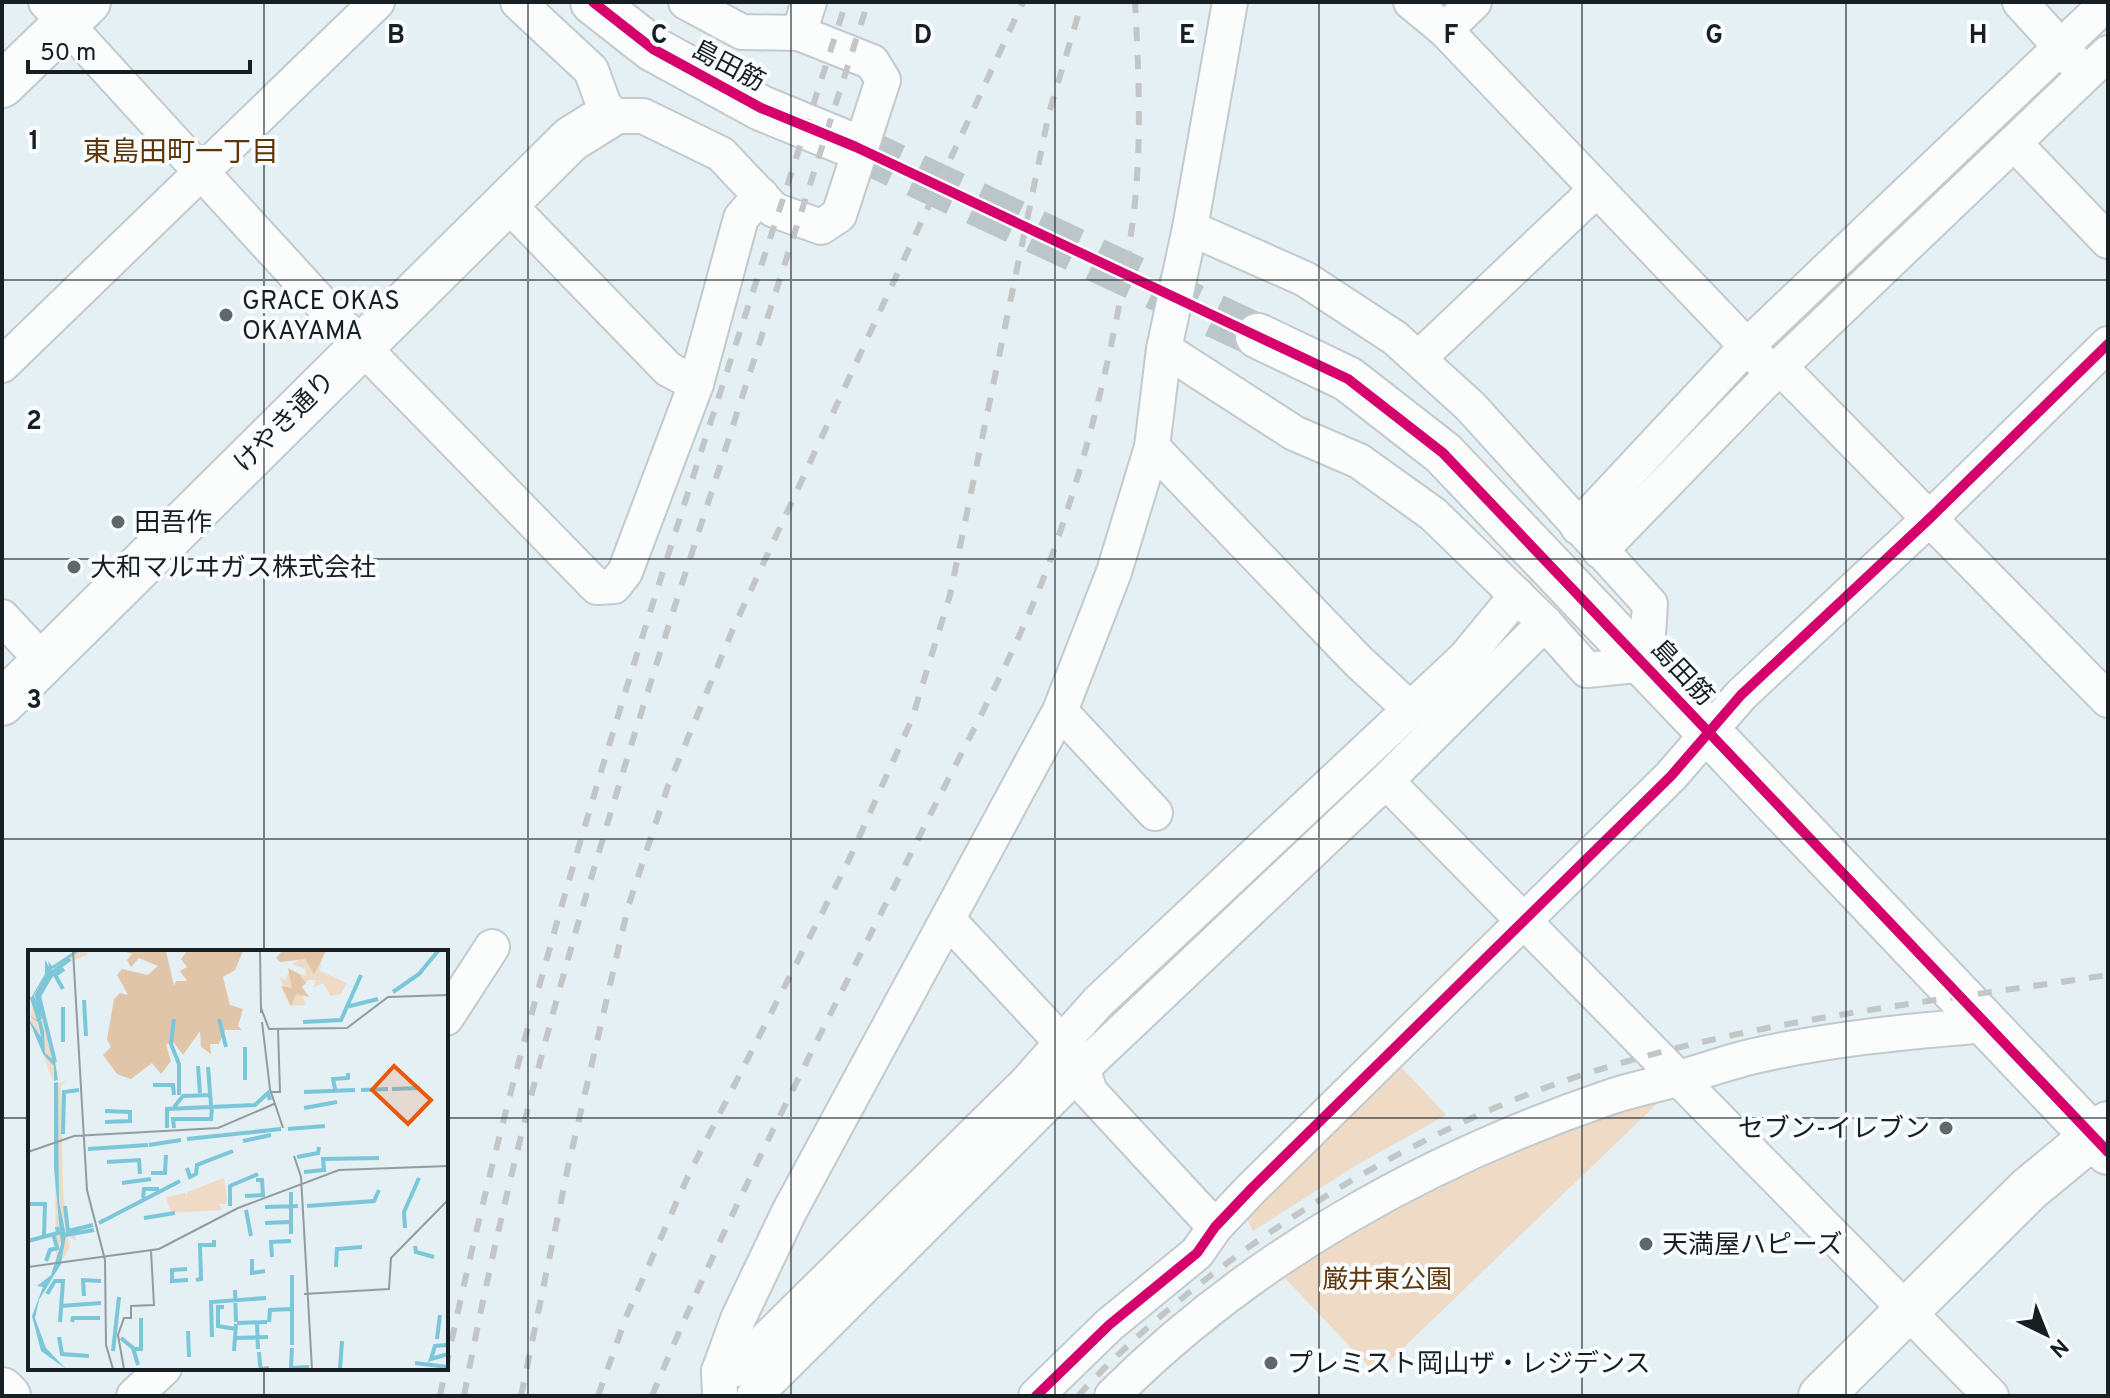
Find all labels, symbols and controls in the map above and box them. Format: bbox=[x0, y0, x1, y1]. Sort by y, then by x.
text: B bbox=[387, 20, 405, 53]
text: C bbox=[651, 20, 667, 53]
text: D bbox=[914, 20, 932, 53]
text: E bbox=[1179, 20, 1195, 53]
text: F bbox=[1444, 20, 1459, 53]
text: G bbox=[1705, 20, 1723, 53]
text: H bbox=[1969, 20, 1987, 53]
scale bar bbox=[28, 24, 250, 74]
street label: 島田筋 bbox=[686, 34, 770, 100]
text: 50 m bbox=[40, 39, 96, 69]
text: 1 bbox=[29, 126, 39, 159]
district label: 東島田町一丁目 bbox=[83, 136, 279, 172]
place label: GRACE OKAS OKAYAMA bbox=[242, 286, 400, 349]
marker: GRACE OKAS OKAYAMA bbox=[217, 306, 235, 324]
street label: けやき通り bbox=[228, 365, 343, 480]
text: 2 bbox=[26, 406, 42, 439]
place label: 田吾作 bbox=[134, 508, 212, 541]
marker: 田吾作 bbox=[109, 513, 127, 531]
place label: 大和マルヰガス株式会社 bbox=[90, 553, 376, 586]
marker: 大和マルヰガス株式会社 bbox=[65, 558, 83, 576]
street label: 島田筋 bbox=[1643, 634, 1720, 713]
text: 3 bbox=[26, 685, 42, 718]
inset map bbox=[28, 950, 448, 1370]
place label: セブン-イレブン bbox=[1738, 1114, 1930, 1147]
marker: セブン-イレブン bbox=[1937, 1119, 1955, 1137]
place label: 天満屋ハピーズ bbox=[1662, 1230, 1843, 1263]
marker: 天満屋ハピーズ bbox=[1637, 1235, 1655, 1253]
park label: 厳井東公園 bbox=[1322, 1265, 1452, 1298]
north arrow bbox=[2006, 1294, 2086, 1374]
text: N bbox=[2043, 1332, 2073, 1362]
place label: プレミスト岡山ザ・レジデンス bbox=[1287, 1349, 1650, 1382]
marker: プレミスト岡山ザ・レジデンス bbox=[1262, 1354, 1280, 1372]

